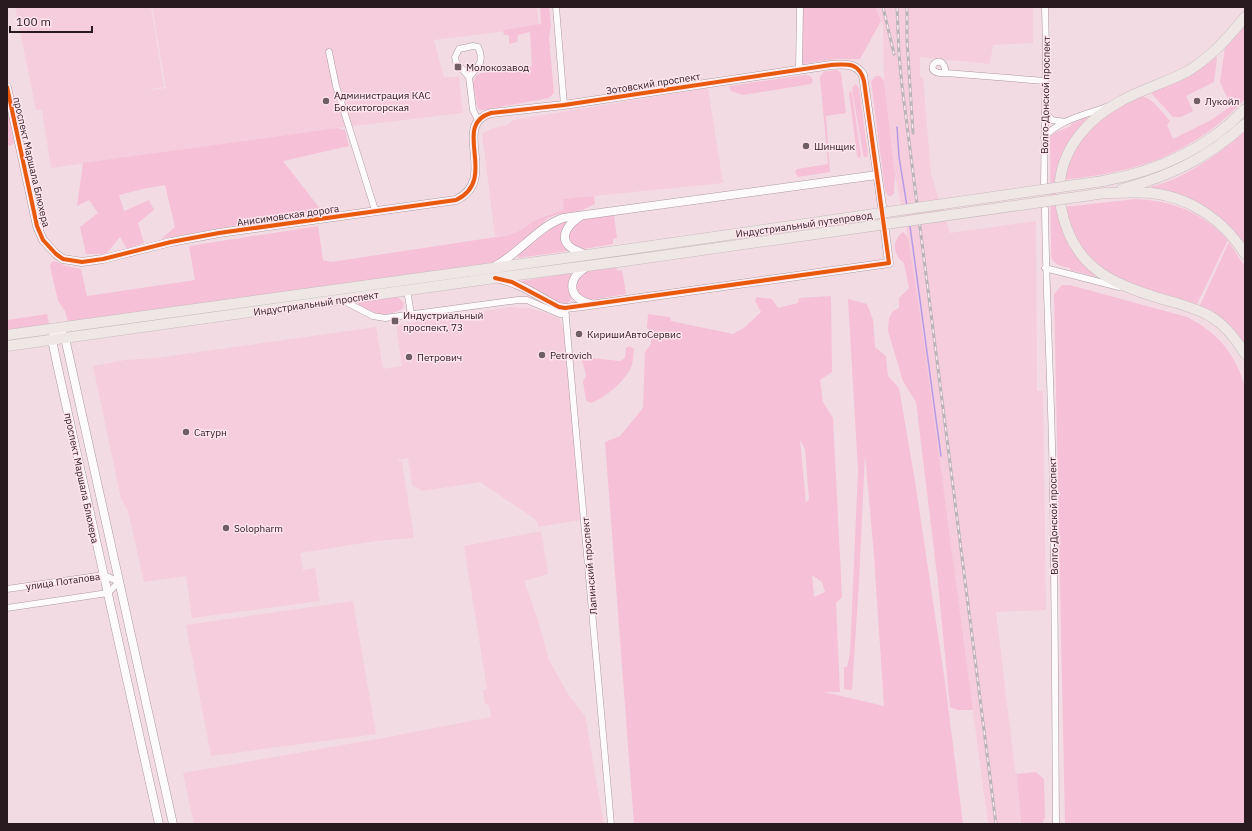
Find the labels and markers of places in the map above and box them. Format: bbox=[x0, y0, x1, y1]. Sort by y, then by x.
place label: Молокозавод bbox=[466, 61, 529, 74]
marker: Молокозавод bbox=[453, 62, 463, 72]
place label: Администрация КАС Бокситогорская bbox=[334, 89, 431, 114]
place label: Лукойл bbox=[1205, 95, 1239, 108]
marker: Администрация КАС Бокситогорская bbox=[321, 96, 331, 106]
marker: Лукойл bbox=[1192, 96, 1202, 106]
place label: Шинщик bbox=[814, 140, 855, 153]
marker: Шинщик bbox=[801, 141, 811, 151]
place label: Индустриальный проспект, 73 bbox=[403, 309, 484, 334]
marker: Индустриальный проспект, 73 bbox=[390, 316, 400, 326]
place label: КиришиАвтоСервис bbox=[587, 328, 681, 341]
marker: КиришиАвтоСервис bbox=[574, 329, 584, 339]
place label: Petrovich bbox=[550, 349, 592, 362]
marker: Petrovich bbox=[537, 350, 547, 360]
place label: Петрович bbox=[417, 351, 462, 364]
marker: Петрович bbox=[404, 352, 414, 362]
place label: Сатурн bbox=[194, 426, 227, 439]
marker: Сатурн bbox=[181, 427, 191, 437]
place label: Solopharm bbox=[234, 522, 283, 535]
marker: Solopharm bbox=[221, 523, 231, 533]

